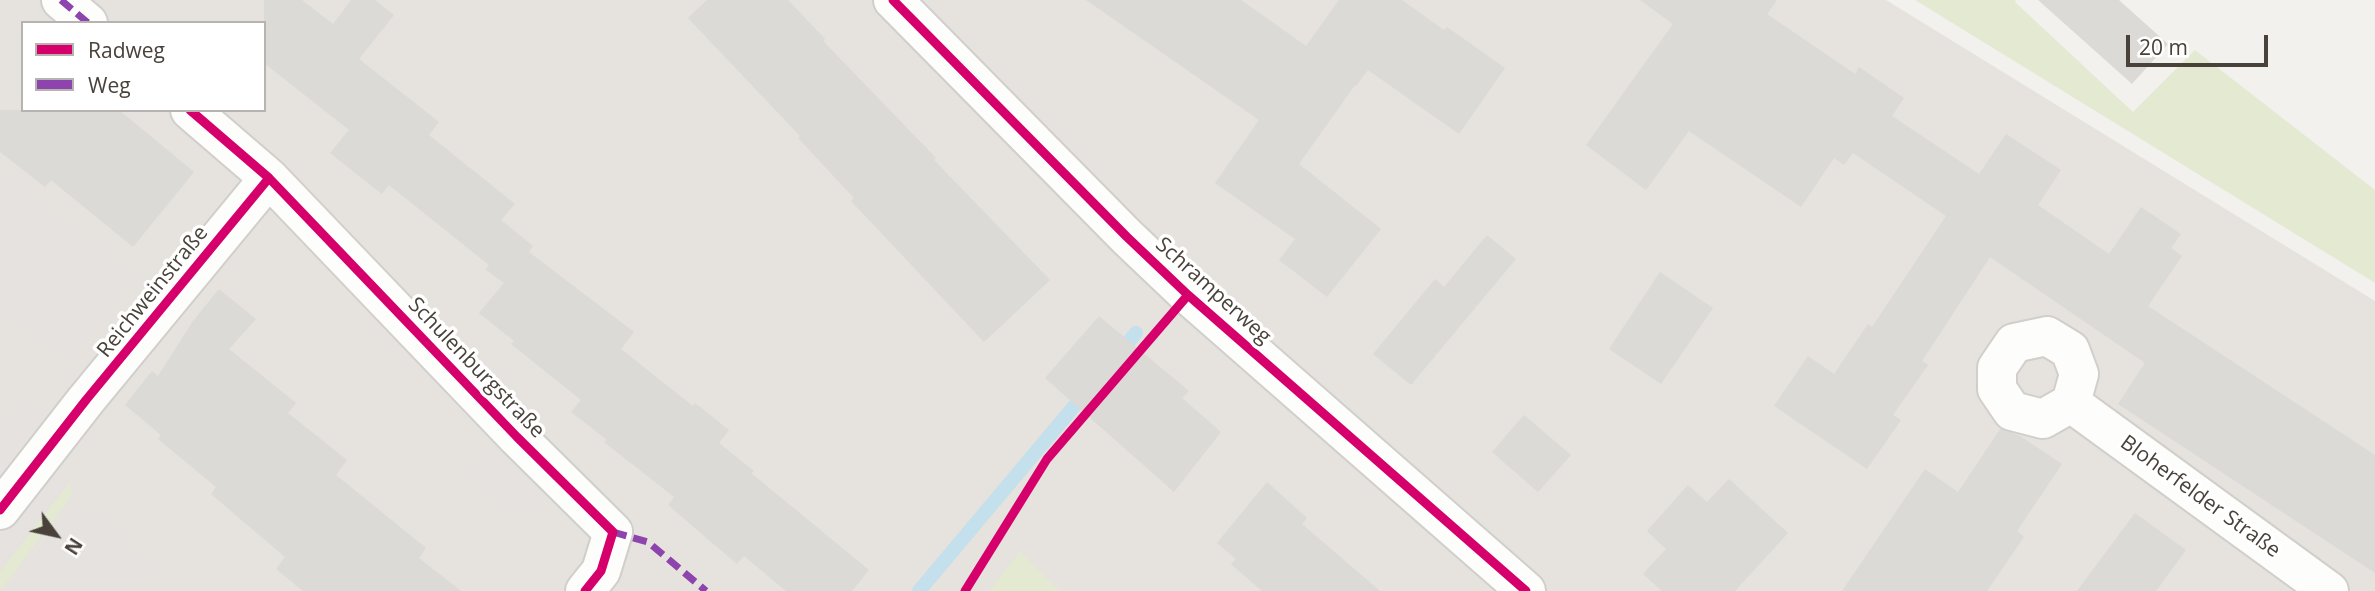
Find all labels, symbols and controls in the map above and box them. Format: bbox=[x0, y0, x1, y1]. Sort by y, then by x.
legend bbox=[21, 21, 266, 112]
scale bar bbox=[2130, 21, 2272, 65]
text: 20 m bbox=[2139, 33, 2188, 61]
text: Radweg bbox=[88, 36, 165, 64]
text: Weg bbox=[88, 71, 131, 99]
street label: Reichweinstraße bbox=[92, 221, 214, 363]
street label: Schramperweg bbox=[1150, 233, 1276, 349]
street label: Schulenburgstraße bbox=[402, 292, 550, 444]
street label: Bloherfelder Straße bbox=[2115, 430, 2285, 564]
north arrow bbox=[21, 500, 91, 570]
text: N bbox=[59, 533, 89, 560]

